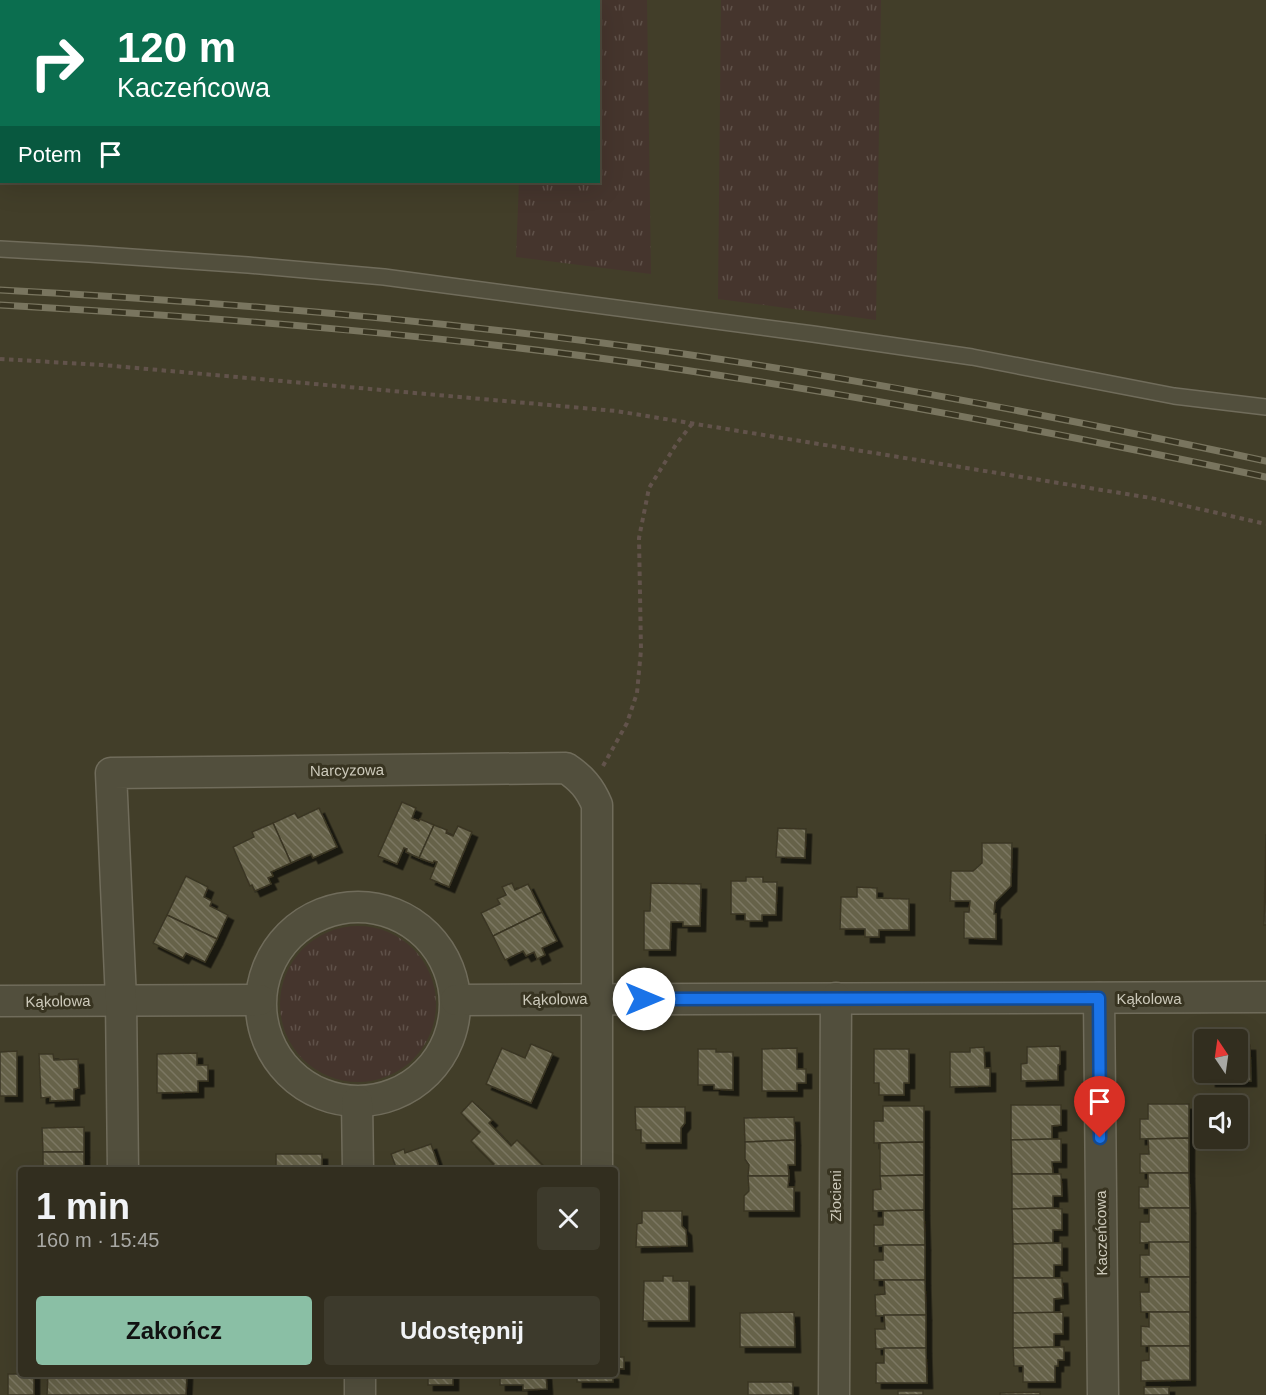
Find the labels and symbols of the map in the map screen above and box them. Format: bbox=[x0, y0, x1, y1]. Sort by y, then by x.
street label: Narcyzowa bbox=[310, 761, 385, 779]
position arrow bbox=[612, 967, 676, 1031]
street label: Kąkolowa bbox=[522, 990, 588, 1008]
street label: Kąkolowa bbox=[1116, 990, 1182, 1007]
street label: Kąkolowa bbox=[25, 992, 91, 1010]
north arrow bbox=[1194, 1029, 1248, 1083]
pin bbox=[1074, 1076, 1125, 1138]
street label: Złocieni bbox=[827, 1170, 844, 1222]
street label: Kaczeńcowa bbox=[1092, 1190, 1110, 1276]

